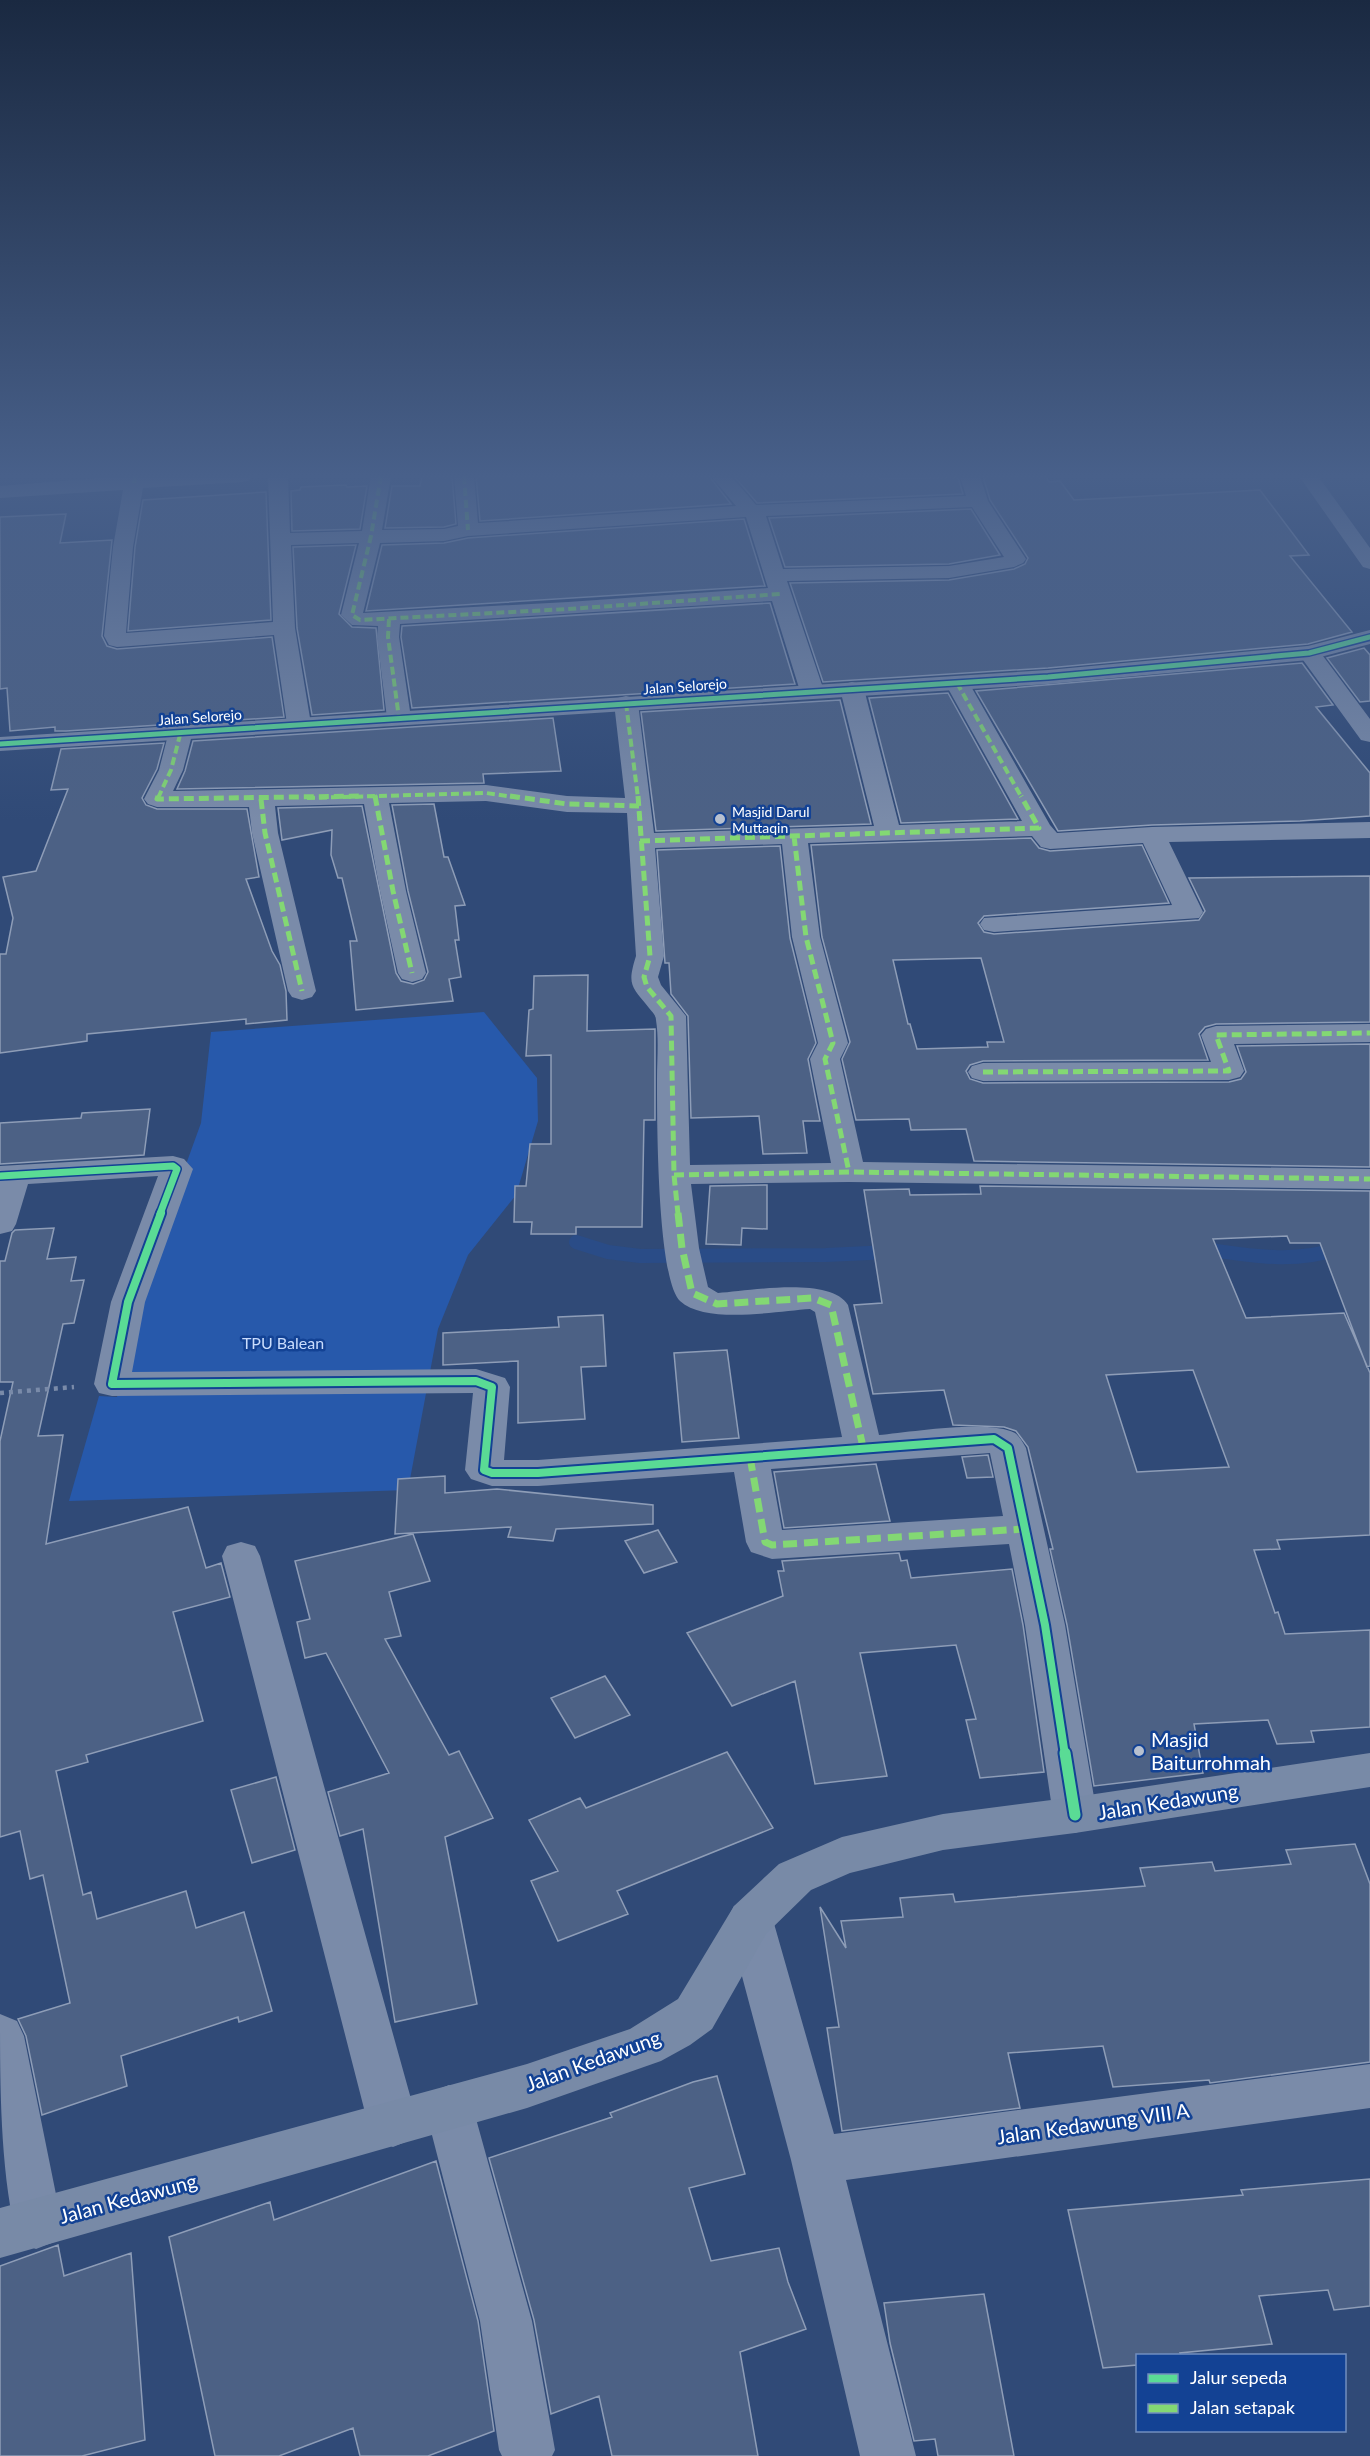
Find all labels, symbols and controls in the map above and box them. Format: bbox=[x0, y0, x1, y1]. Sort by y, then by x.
street label: Jalan Selorejo bbox=[643, 675, 728, 697]
street label: Jalan Selorejo bbox=[158, 706, 243, 728]
place label: Masjid Darul Muttaqin bbox=[732, 803, 810, 836]
marker: Masjid Darul Muttaqin bbox=[713, 812, 727, 826]
park label: TPU Balean bbox=[242, 1333, 324, 1352]
place label: Masjid Baiturrohmah bbox=[1151, 1727, 1271, 1774]
marker: Masjid Baiturrohmah bbox=[1132, 1744, 1146, 1758]
street label: Jalan Kedawung bbox=[1096, 1778, 1240, 1824]
street label: Jalan Kedawung bbox=[522, 2025, 664, 2095]
street label: Jalan Kedawung VIII A bbox=[995, 2098, 1191, 2148]
street label: Jalan Kedawung bbox=[57, 2168, 199, 2228]
legend bbox=[1136, 2354, 1346, 2432]
text: Jalur sepeda bbox=[1190, 2366, 1287, 2388]
text: Jalan setapak bbox=[1190, 2396, 1296, 2418]

